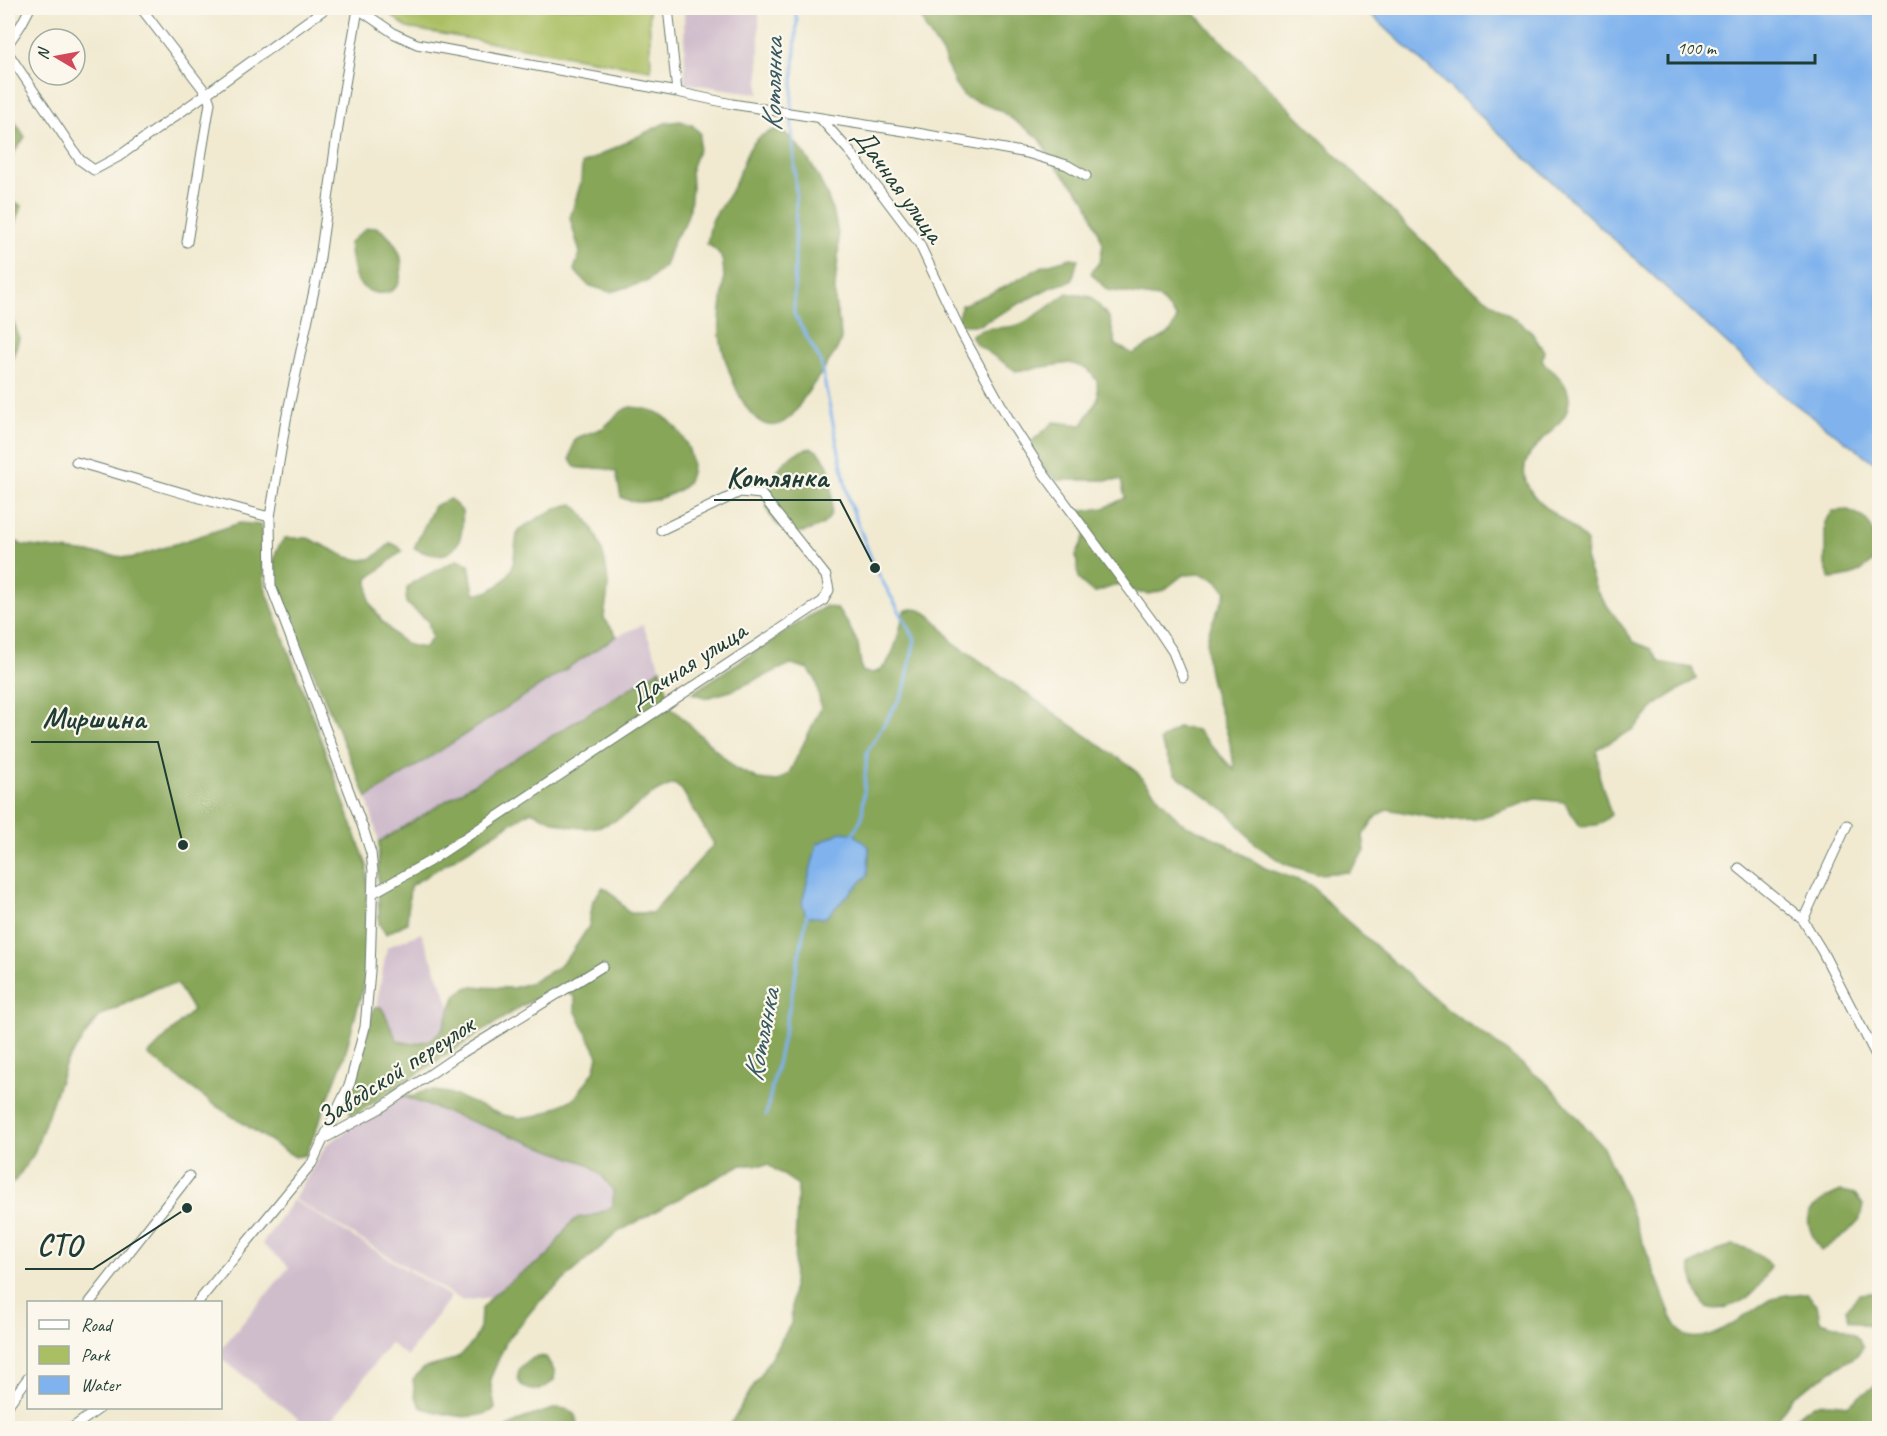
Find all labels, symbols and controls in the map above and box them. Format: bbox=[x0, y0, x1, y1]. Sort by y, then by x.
north arrow bbox=[27, 27, 87, 87]
scale bar bbox=[1668, 27, 1815, 65]
water label: Котлянка bbox=[752, 34, 792, 132]
text: 100 m bbox=[1677, 37, 1718, 59]
text: N bbox=[33, 45, 54, 61]
street label: Дачная улица bbox=[846, 121, 954, 251]
callout: Котлянка bbox=[714, 452, 840, 500]
text: Котлянка bbox=[726, 458, 831, 496]
street label: Дачная улица bbox=[621, 612, 755, 715]
callout: Миршина bbox=[31, 694, 158, 742]
text: Миршина bbox=[42, 699, 148, 737]
water label: Котлянка bbox=[733, 982, 789, 1084]
street label: Заводской переулок bbox=[309, 1005, 483, 1135]
callout: СТО bbox=[25, 1221, 93, 1269]
text: СТО bbox=[37, 1226, 85, 1264]
legend bbox=[27, 1301, 222, 1409]
text: Road bbox=[81, 1314, 114, 1336]
text: Park bbox=[81, 1344, 111, 1366]
text: Water bbox=[81, 1374, 122, 1396]

